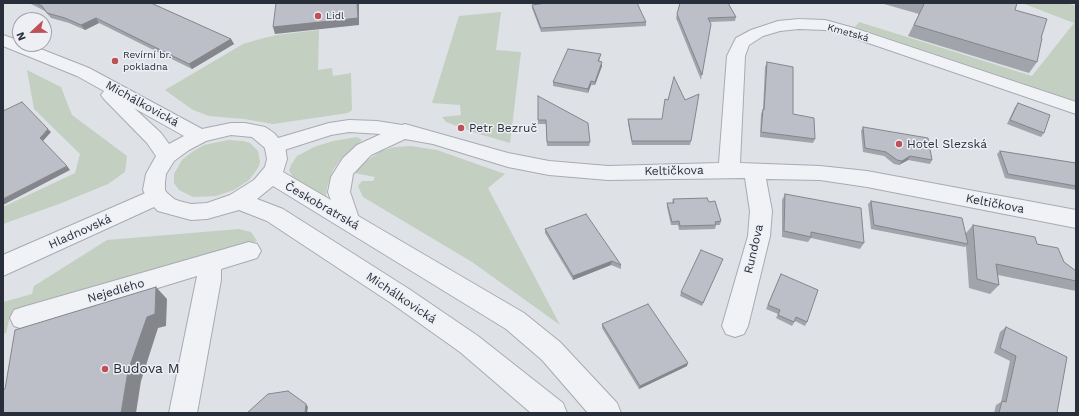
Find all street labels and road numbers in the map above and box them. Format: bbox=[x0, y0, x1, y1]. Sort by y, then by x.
street label: Kmetská bbox=[826, 21, 870, 45]
street label: Michálkovická bbox=[103, 78, 181, 130]
street label: Keltičkova bbox=[644, 163, 704, 179]
street label: Českobratrská bbox=[282, 179, 362, 233]
street label: Keltičkova bbox=[965, 191, 1025, 217]
street label: Hladnovská bbox=[46, 212, 114, 252]
street label: Rundova bbox=[741, 223, 767, 275]
street label: Michálkovická bbox=[363, 269, 439, 327]
street label: Nejedlého bbox=[86, 276, 146, 306]

